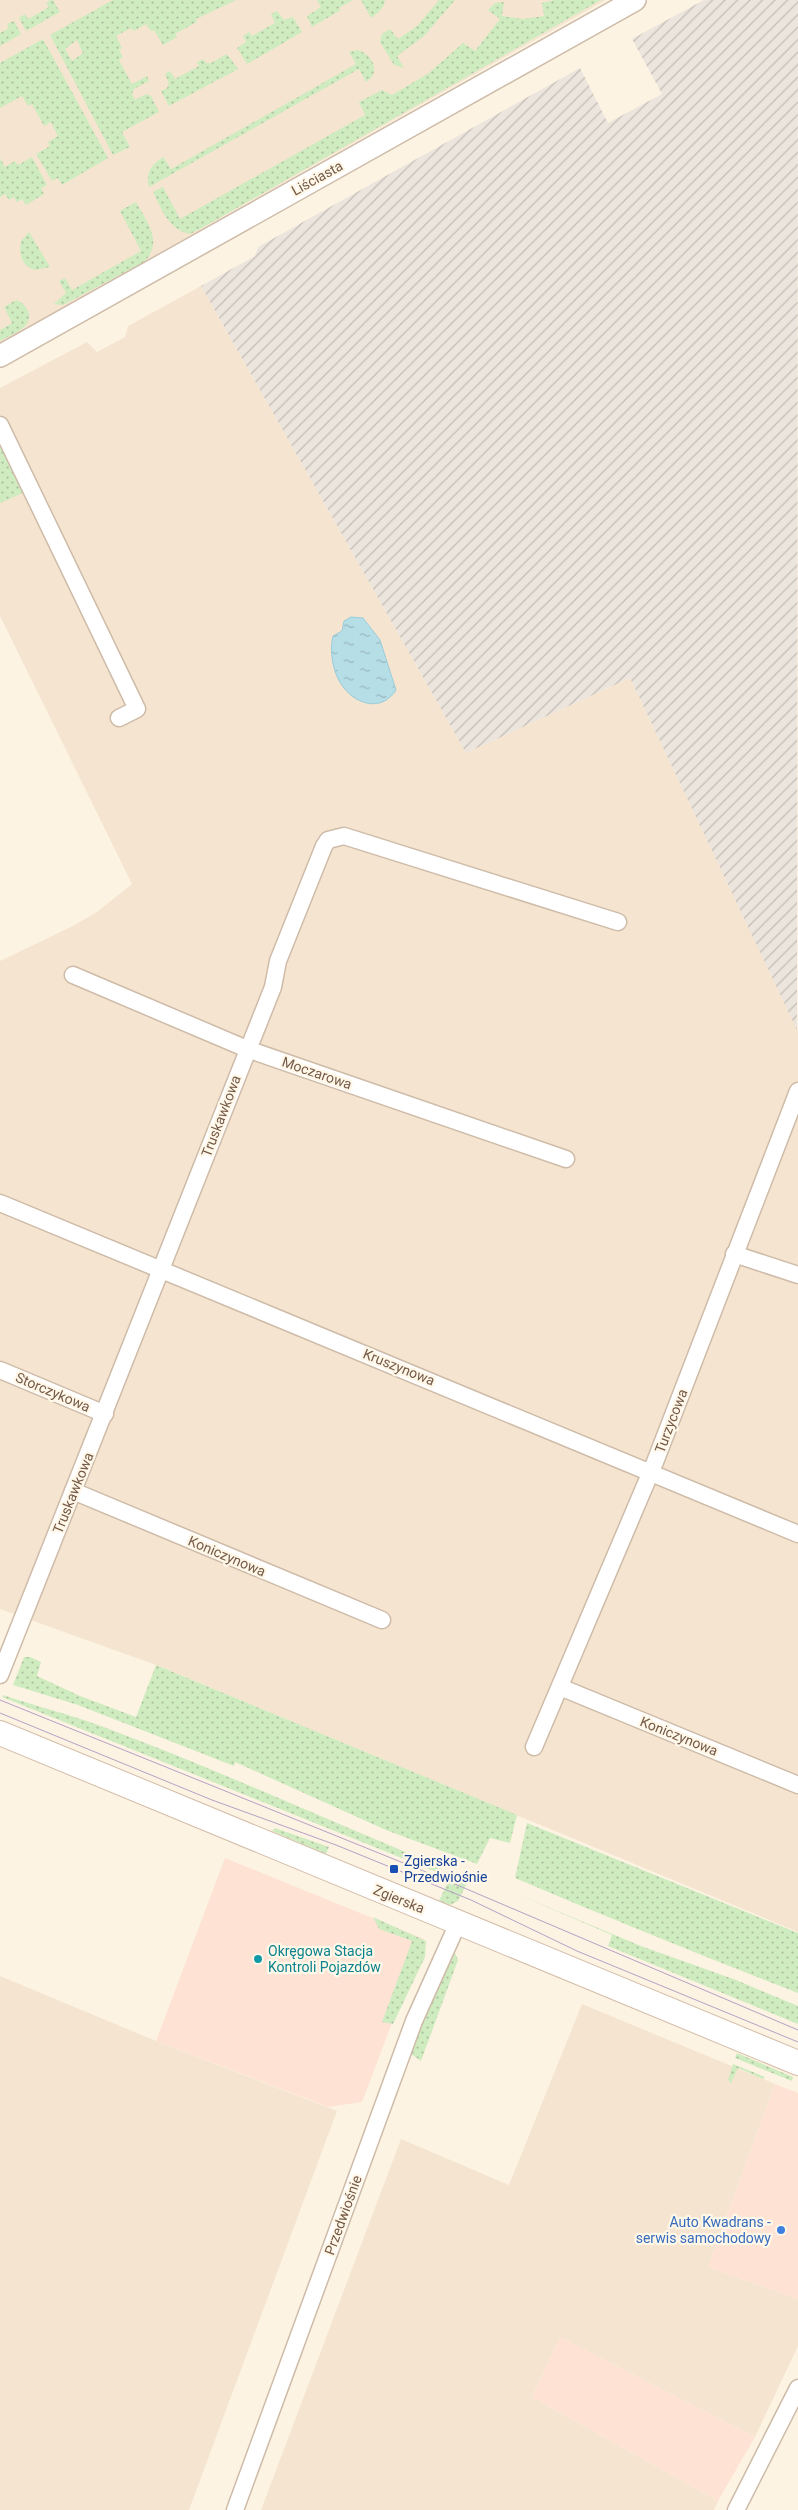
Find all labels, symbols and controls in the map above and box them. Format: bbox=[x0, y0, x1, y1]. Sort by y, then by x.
street label: Liściasta bbox=[289, 157, 345, 199]
street label: Moczarowa bbox=[280, 1054, 354, 1092]
street label: Truskawkowa bbox=[198, 1073, 244, 1159]
street label: Kruszynowa bbox=[361, 1345, 437, 1389]
street label: Storczykowa bbox=[13, 1369, 93, 1415]
street label: Turzycowa bbox=[652, 1387, 690, 1455]
street label: Truskawkowa bbox=[49, 1450, 97, 1536]
street label: Koniczynowa bbox=[186, 1533, 268, 1579]
street label: Koniczynowa bbox=[638, 1713, 720, 1759]
place label: Zgierska - Przedwiośnie bbox=[404, 1853, 487, 1885]
marker: Zgierska - Przedwiośnie bbox=[388, 1863, 400, 1875]
street label: Zgierska bbox=[371, 1882, 427, 1916]
place label: Okręgowa Stacja Kontroli Pojazdów bbox=[268, 1943, 381, 1975]
marker: Okręgowa Stacja Kontroli Pojazdów bbox=[252, 1953, 264, 1965]
street label: Przedwiośnie bbox=[321, 2173, 365, 2257]
place label: Auto Kwadrans - serwis samochodowy bbox=[636, 2214, 771, 2246]
marker: Auto Kwadrans - serwis samochodowy bbox=[775, 2224, 787, 2236]

